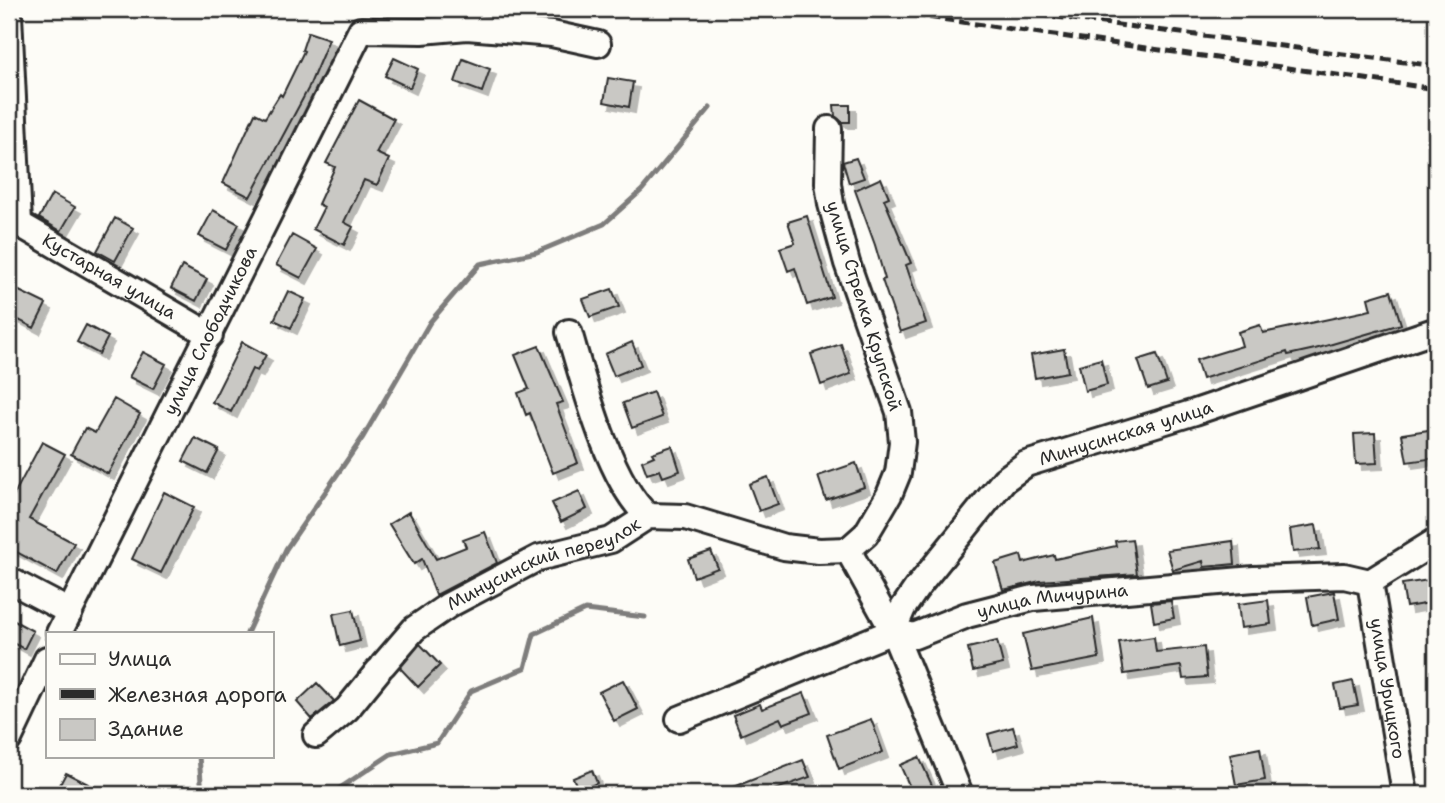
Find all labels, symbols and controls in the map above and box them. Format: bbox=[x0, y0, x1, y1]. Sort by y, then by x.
street label: улица Стрелка Крупской bbox=[821, 198, 907, 414]
street label: Кустарная улица bbox=[38, 228, 181, 325]
street label: улица Слободчикова bbox=[158, 242, 263, 419]
street label: Минусинская улица bbox=[1036, 395, 1216, 471]
street label: Минусинский переулок bbox=[443, 512, 646, 616]
street label: улица Мичурина bbox=[974, 578, 1129, 624]
street label: улица Урицкого bbox=[1364, 616, 1411, 761]
legend bbox=[46, 632, 273, 758]
text: Улица bbox=[108, 645, 171, 673]
text: Железная дорога bbox=[108, 681, 287, 709]
text: Здание bbox=[108, 715, 184, 743]

